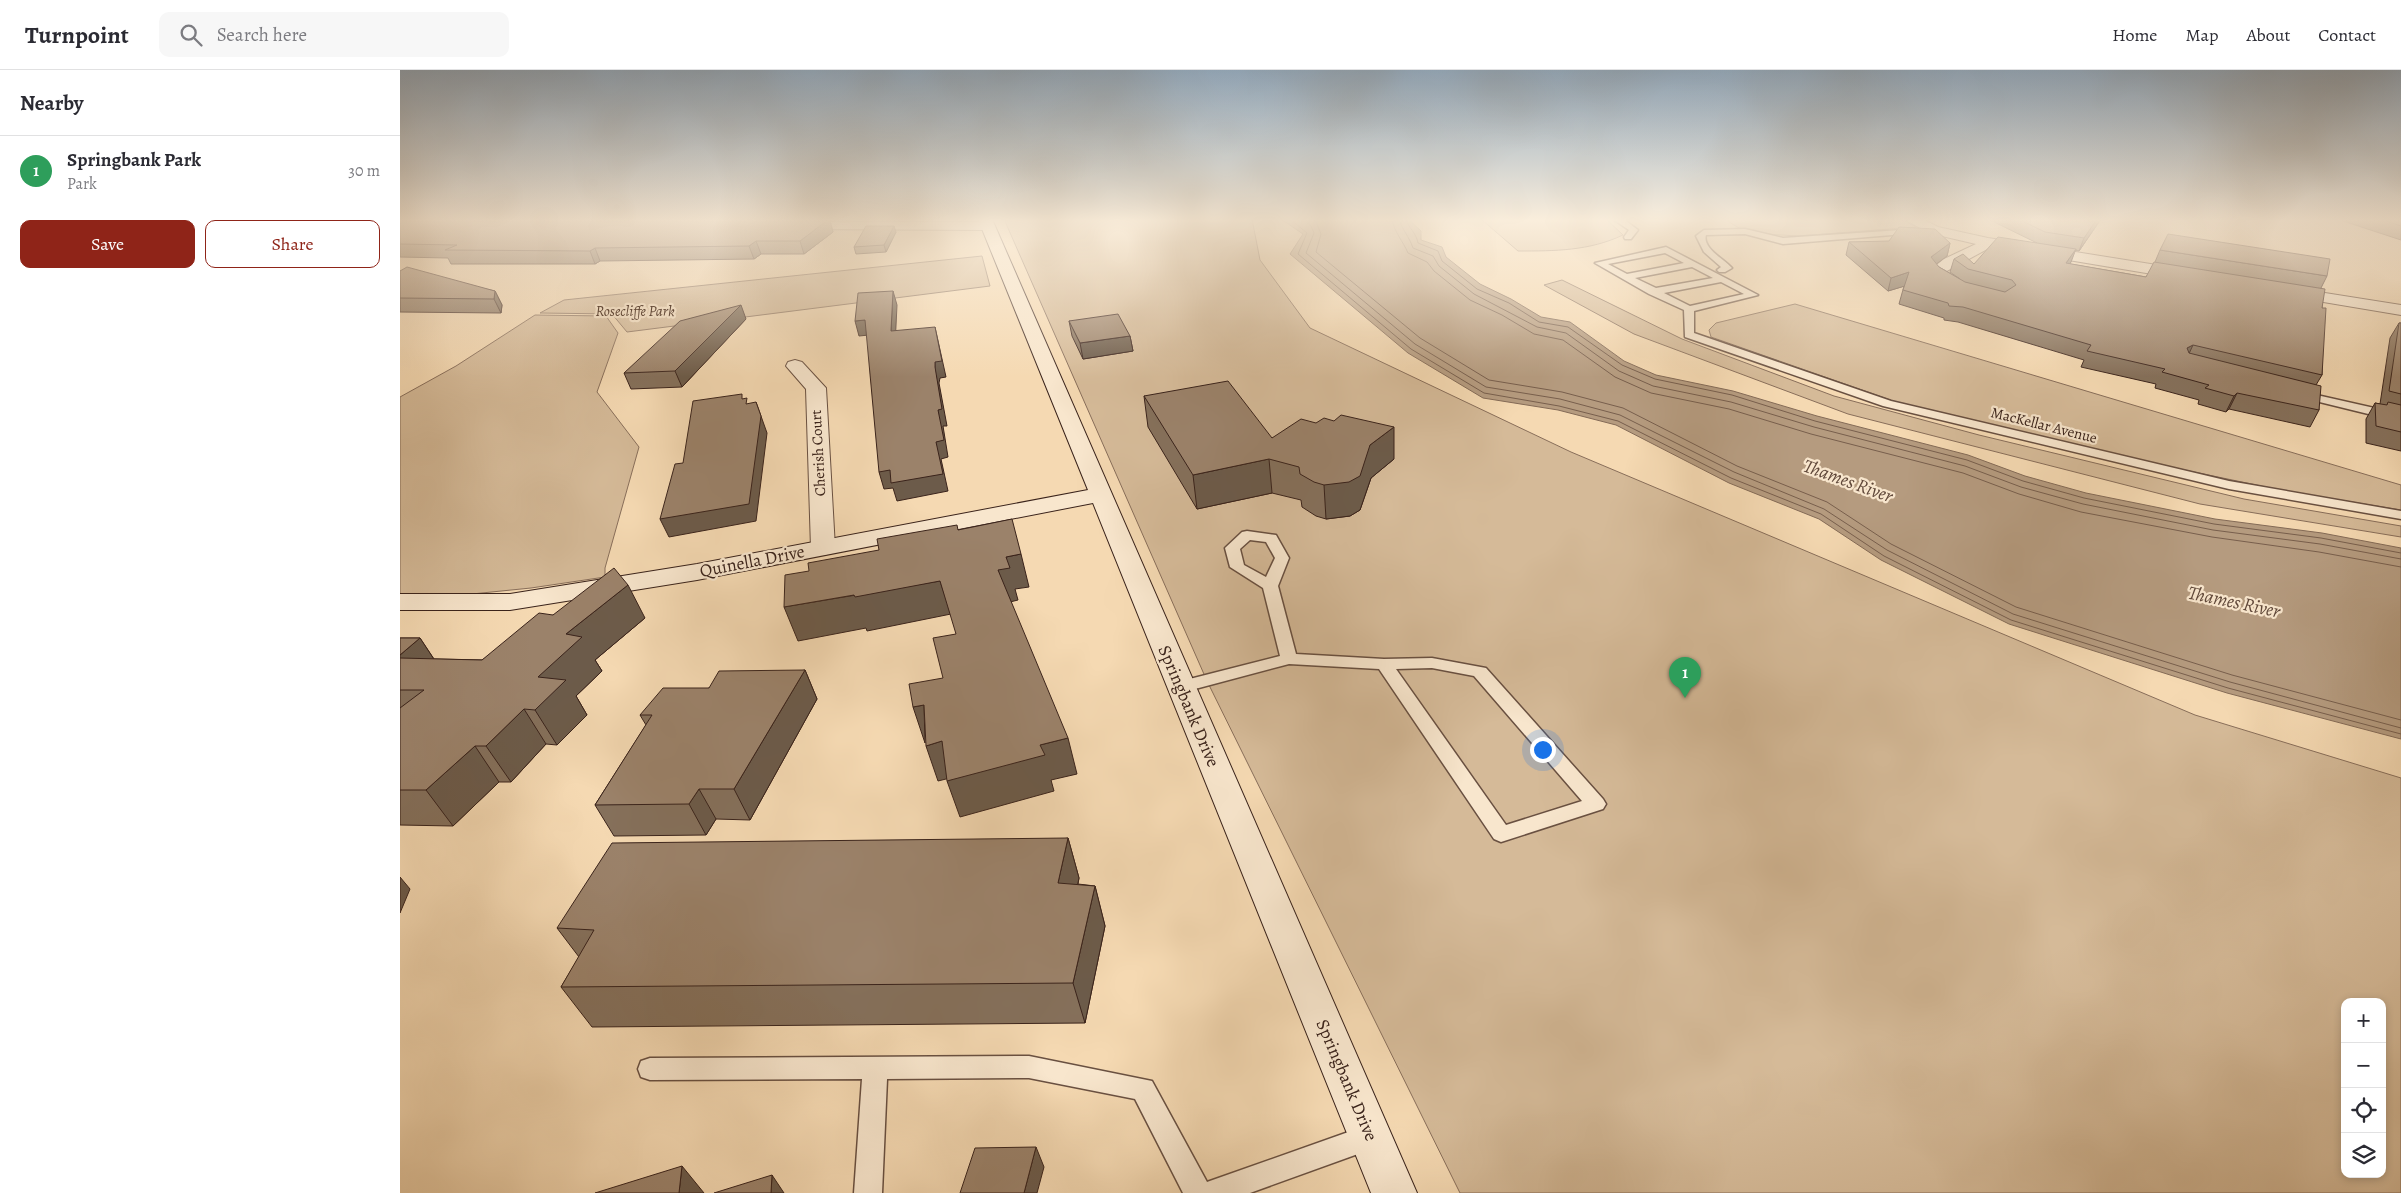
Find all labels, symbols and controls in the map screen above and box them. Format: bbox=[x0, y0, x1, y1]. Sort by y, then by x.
search box bbox=[159, 12, 509, 57]
text: Turnpoint bbox=[25, 19, 129, 51]
icon: search bbox=[177, 21, 205, 49]
text: Search here bbox=[217, 22, 307, 48]
text: Home bbox=[2112, 23, 2157, 47]
text: Map bbox=[2185, 23, 2218, 47]
text: About bbox=[2246, 23, 2290, 47]
text: Contact bbox=[2318, 23, 2376, 47]
text: Nearby bbox=[20, 89, 83, 117]
text: Springbank Park bbox=[67, 147, 201, 173]
text: 1 bbox=[33, 160, 39, 182]
text: 30 m bbox=[348, 160, 380, 182]
text: Park bbox=[67, 173, 97, 195]
button: Save bbox=[20, 220, 195, 268]
button: Share bbox=[205, 220, 380, 268]
park label: Rosecliffe Park bbox=[595, 301, 675, 321]
street label: MacKellar Avenue bbox=[1989, 402, 2099, 448]
street label: Cherish Court bbox=[806, 409, 830, 497]
water label: Thames River bbox=[1800, 453, 1898, 510]
street label: Quinella Drive bbox=[697, 539, 807, 583]
water label: Thames River bbox=[2186, 580, 2284, 625]
street label: Springbank Drive bbox=[1153, 641, 1225, 771]
pin: 1 bbox=[1669, 657, 1701, 698]
your location bbox=[1530, 737, 1556, 763]
map controls bbox=[2341, 998, 2386, 1178]
button: + bbox=[2341, 998, 2386, 1043]
street label: Springbank Drive bbox=[1311, 1015, 1383, 1145]
button: − bbox=[2341, 1043, 2386, 1088]
button: locate bbox=[2341, 1088, 2386, 1133]
button: layers bbox=[2341, 1133, 2386, 1178]

